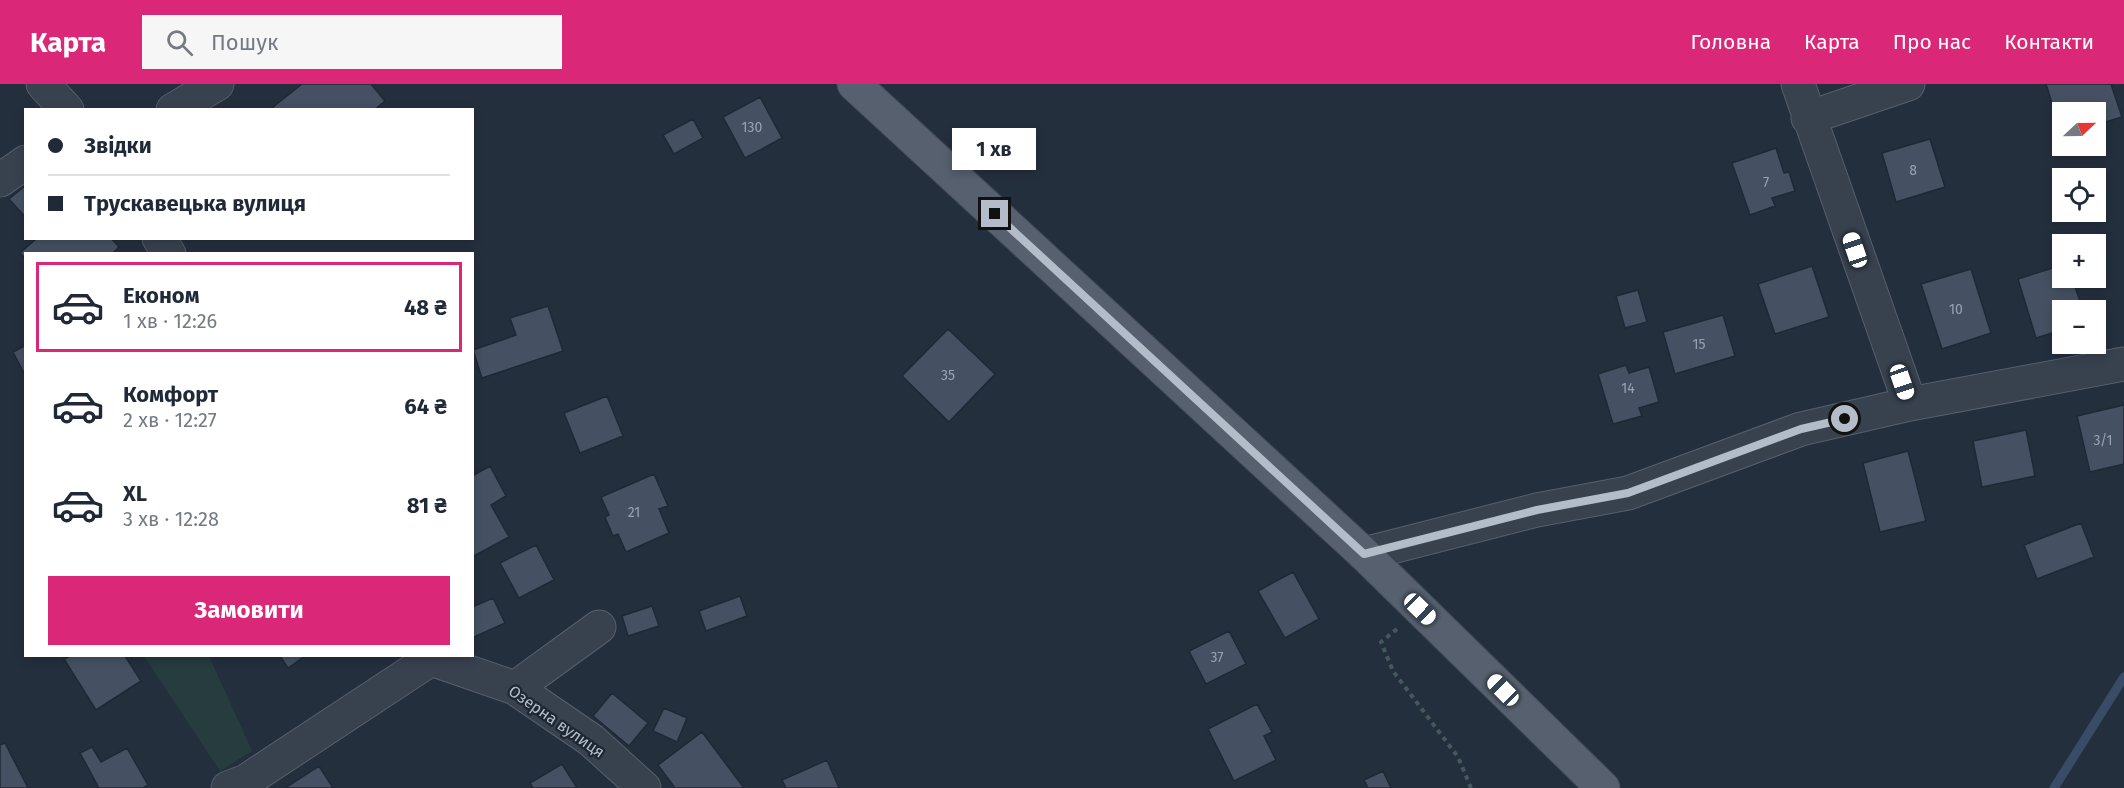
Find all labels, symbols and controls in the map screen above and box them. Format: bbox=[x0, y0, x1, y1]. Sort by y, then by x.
search box bbox=[142, 15, 562, 69]
text: Карта bbox=[30, 26, 106, 59]
icon: search bbox=[163, 26, 196, 59]
text: Пошук bbox=[211, 29, 278, 56]
text: Головна bbox=[1690, 29, 1771, 55]
text: Карта bbox=[1804, 29, 1860, 55]
text: Про нас bbox=[1893, 29, 1971, 55]
text: Контакти bbox=[2004, 29, 2094, 55]
north arrow bbox=[2052, 102, 2106, 156]
map controls bbox=[2052, 102, 2106, 354]
house number: 130 bbox=[742, 119, 763, 136]
callout: 1 хв bbox=[953, 127, 1037, 169]
text: Звідки bbox=[84, 132, 152, 159]
text: 1 хв bbox=[976, 137, 1012, 161]
house number: 8 bbox=[1909, 162, 1917, 179]
button: locate bbox=[2052, 168, 2106, 222]
house number: 7 bbox=[1763, 174, 1769, 191]
text: Трускавецька вулиця bbox=[84, 190, 306, 217]
route end bbox=[981, 200, 1008, 227]
car bbox=[1841, 230, 1869, 270]
button: + bbox=[2052, 234, 2106, 288]
icon: car bbox=[51, 280, 105, 334]
text: Економ bbox=[123, 282, 200, 309]
text: 48 ₴ bbox=[404, 294, 447, 321]
button: − bbox=[2052, 300, 2106, 354]
house number: 10 bbox=[1949, 301, 1963, 318]
text: 1 хв · 12:26 bbox=[123, 309, 217, 333]
house number: 15 bbox=[1692, 336, 1706, 353]
car bbox=[1888, 362, 1916, 402]
house number: 35 bbox=[941, 367, 955, 384]
icon: car bbox=[51, 379, 105, 433]
house number: 14 bbox=[1621, 380, 1635, 397]
text: Комфорт bbox=[123, 381, 218, 408]
text: 64 ₴ bbox=[404, 393, 447, 420]
route start bbox=[1831, 405, 1858, 432]
text: 2 хв · 12:27 bbox=[123, 408, 217, 432]
house number: 3/1 bbox=[2093, 432, 2113, 449]
icon: car bbox=[51, 478, 105, 532]
text: XL bbox=[123, 480, 147, 507]
text: 81 ₴ bbox=[407, 492, 447, 519]
house number: 21 bbox=[628, 504, 640, 521]
text: 3 хв · 12:28 bbox=[123, 507, 219, 531]
button: Замовити bbox=[48, 576, 450, 645]
car bbox=[1401, 590, 1439, 628]
house number: 37 bbox=[1210, 649, 1224, 666]
car bbox=[1484, 671, 1522, 709]
street label: Озерна вулиця bbox=[505, 681, 608, 762]

